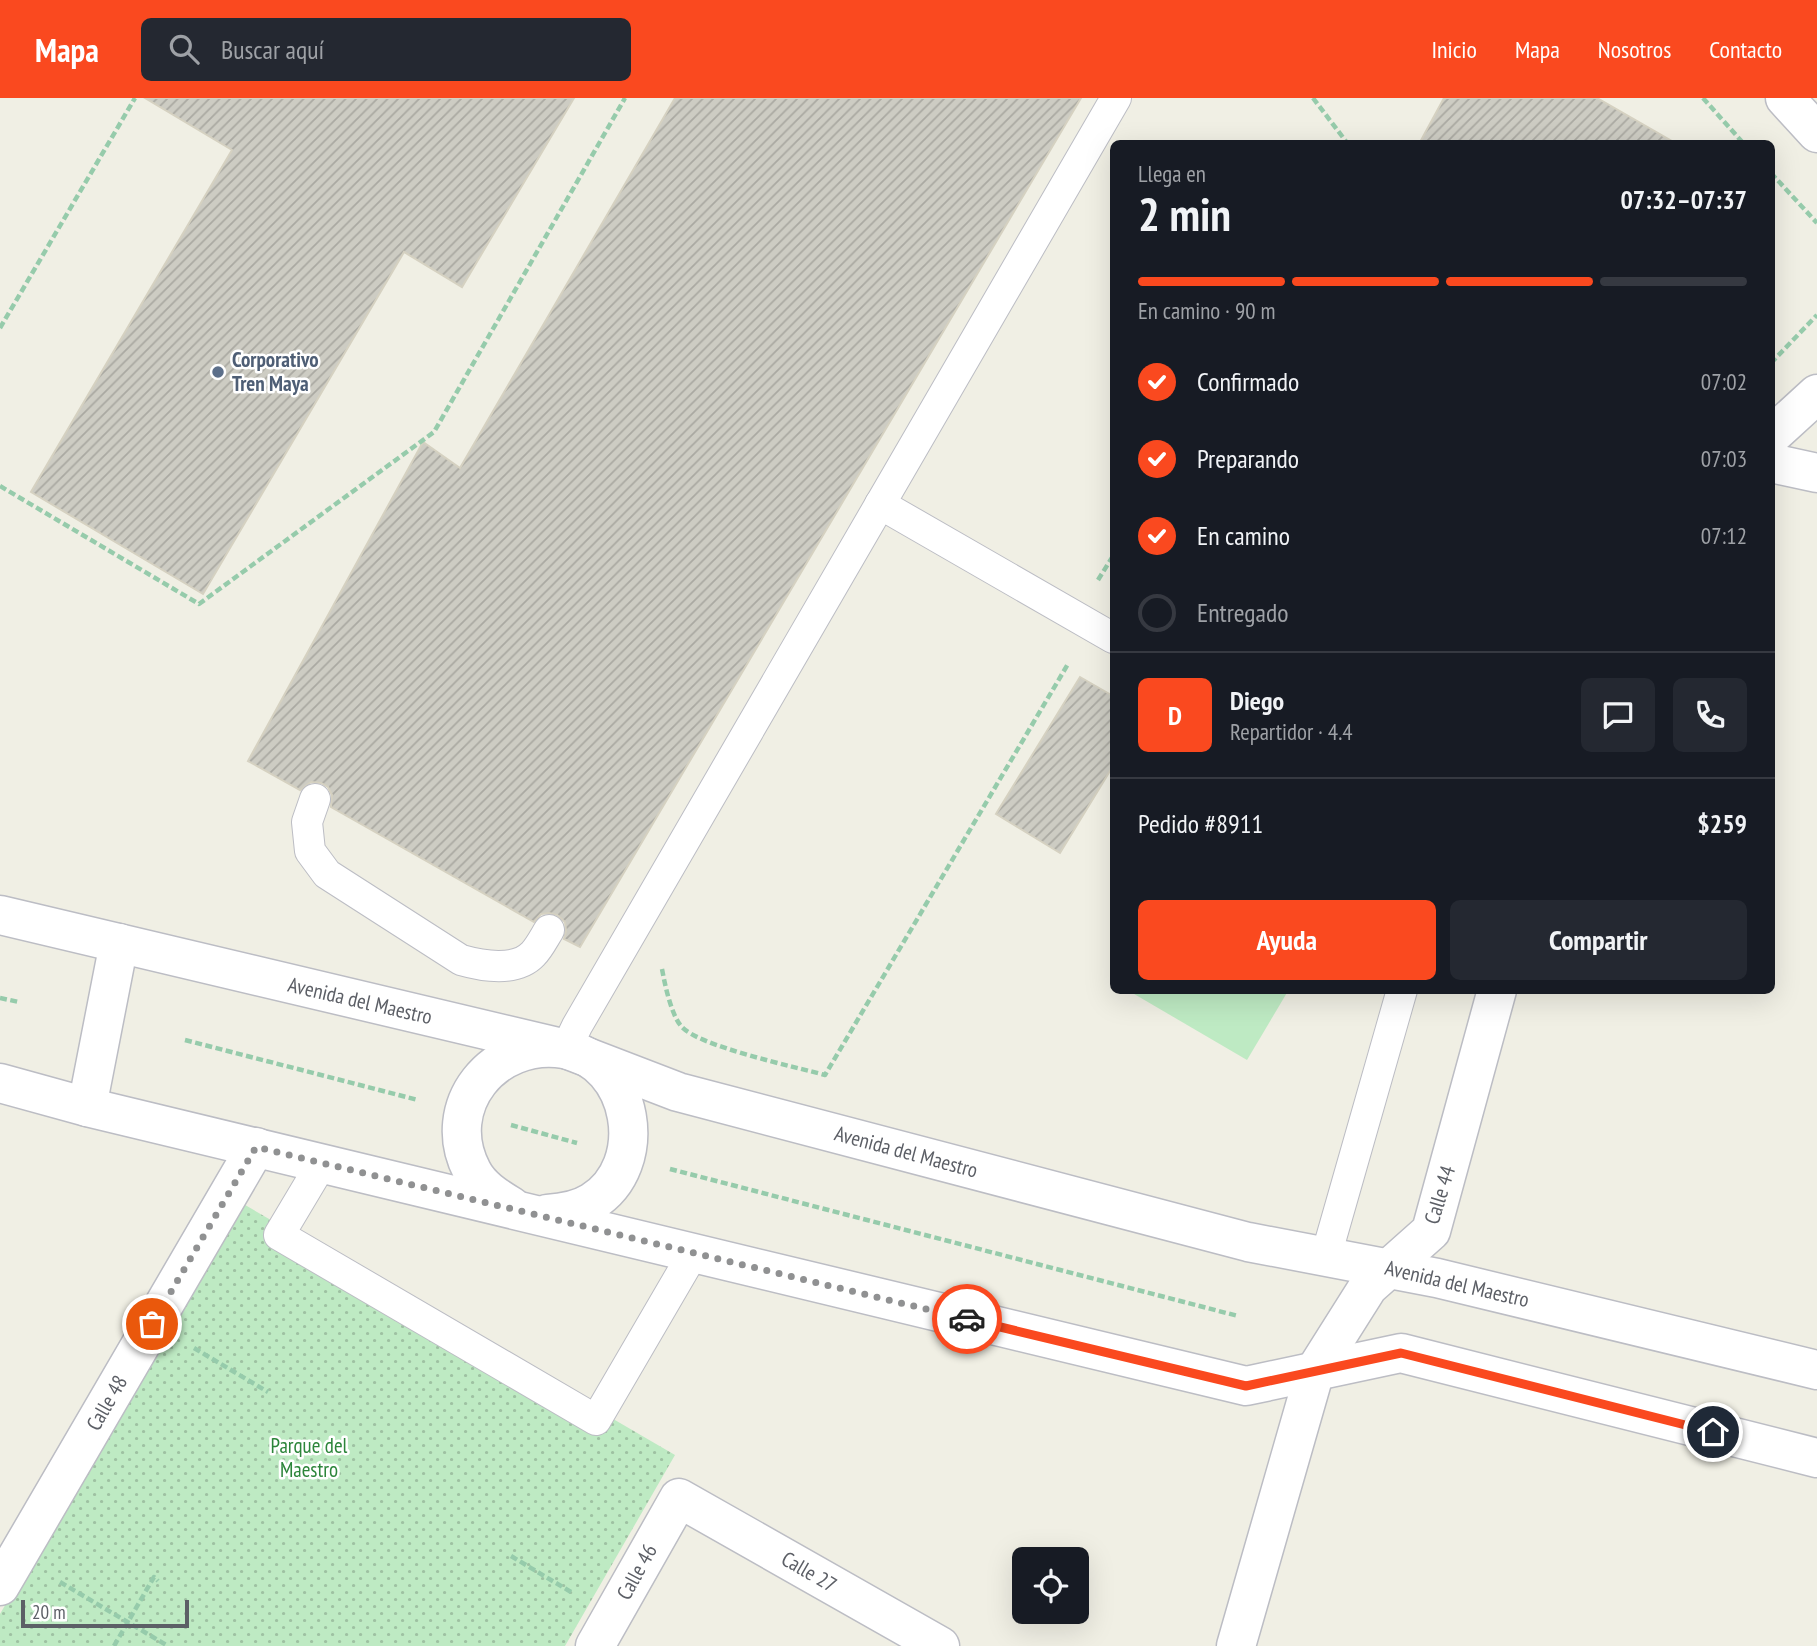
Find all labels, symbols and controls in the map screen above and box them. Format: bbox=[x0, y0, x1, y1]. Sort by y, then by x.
search box bbox=[141, 18, 631, 81]
text: Mapa bbox=[35, 28, 99, 71]
icon: search bbox=[165, 30, 203, 68]
text: Buscar aquí bbox=[221, 33, 324, 66]
text: Inicio bbox=[1431, 34, 1477, 65]
text: Mapa bbox=[1515, 34, 1560, 65]
text: Nosotros bbox=[1598, 34, 1671, 65]
text: Contacto bbox=[1709, 34, 1782, 65]
text: Llega en bbox=[1138, 159, 1206, 188]
text: 07:32–07:37 bbox=[1620, 183, 1747, 216]
text: 2 min bbox=[1138, 184, 1231, 244]
text: En camino · 90 m bbox=[1138, 296, 1275, 325]
place label: Corporativo Tren Maya bbox=[232, 346, 318, 397]
icon: check bbox=[1138, 363, 1176, 401]
marker: Corporativo Tren Maya bbox=[210, 364, 226, 380]
text: Confirmado bbox=[1197, 365, 1299, 398]
text: 07:02 bbox=[1701, 367, 1747, 396]
icon: check bbox=[1138, 440, 1176, 478]
text: Preparando bbox=[1197, 442, 1299, 475]
text: 07:03 bbox=[1701, 444, 1747, 473]
icon: check bbox=[1138, 517, 1176, 555]
text: En camino bbox=[1197, 519, 1290, 552]
text: 07:12 bbox=[1701, 521, 1747, 550]
text: Entregado bbox=[1197, 596, 1289, 629]
button: chat bbox=[1581, 678, 1655, 752]
button: phone bbox=[1673, 678, 1747, 752]
text: Diego bbox=[1230, 684, 1284, 717]
text: D bbox=[1168, 699, 1182, 732]
text: Repartidor · 4.4 bbox=[1230, 717, 1353, 746]
text: Pedido #8911 bbox=[1138, 807, 1263, 840]
text: $259 bbox=[1697, 807, 1747, 840]
button: Ayuda bbox=[1138, 900, 1436, 980]
button: Compartir bbox=[1450, 900, 1747, 980]
street label: Avenida del Maestro bbox=[285, 971, 435, 1030]
street label: Avenida del Maestro bbox=[832, 1119, 981, 1184]
street label: Calle 44 bbox=[1418, 1162, 1461, 1227]
street label: Avenida del Maestro bbox=[1382, 1254, 1532, 1313]
courier bbox=[932, 1284, 1002, 1354]
pin bbox=[122, 1294, 182, 1354]
icon: car bbox=[948, 1300, 986, 1338]
icon: bag bbox=[133, 1305, 171, 1343]
street label: Calle 48 bbox=[80, 1370, 133, 1435]
pin bbox=[1683, 1402, 1743, 1462]
icon: home bbox=[1694, 1413, 1732, 1451]
park label: Parque del Maestro bbox=[270, 1432, 348, 1483]
street label: Calle 46 bbox=[610, 1539, 663, 1604]
street label: Calle 27 bbox=[777, 1545, 842, 1598]
map controls bbox=[1012, 1547, 1089, 1624]
button: locate bbox=[1012, 1547, 1089, 1624]
scale bar bbox=[21, 1597, 189, 1629]
text: 20 m bbox=[32, 1600, 66, 1624]

